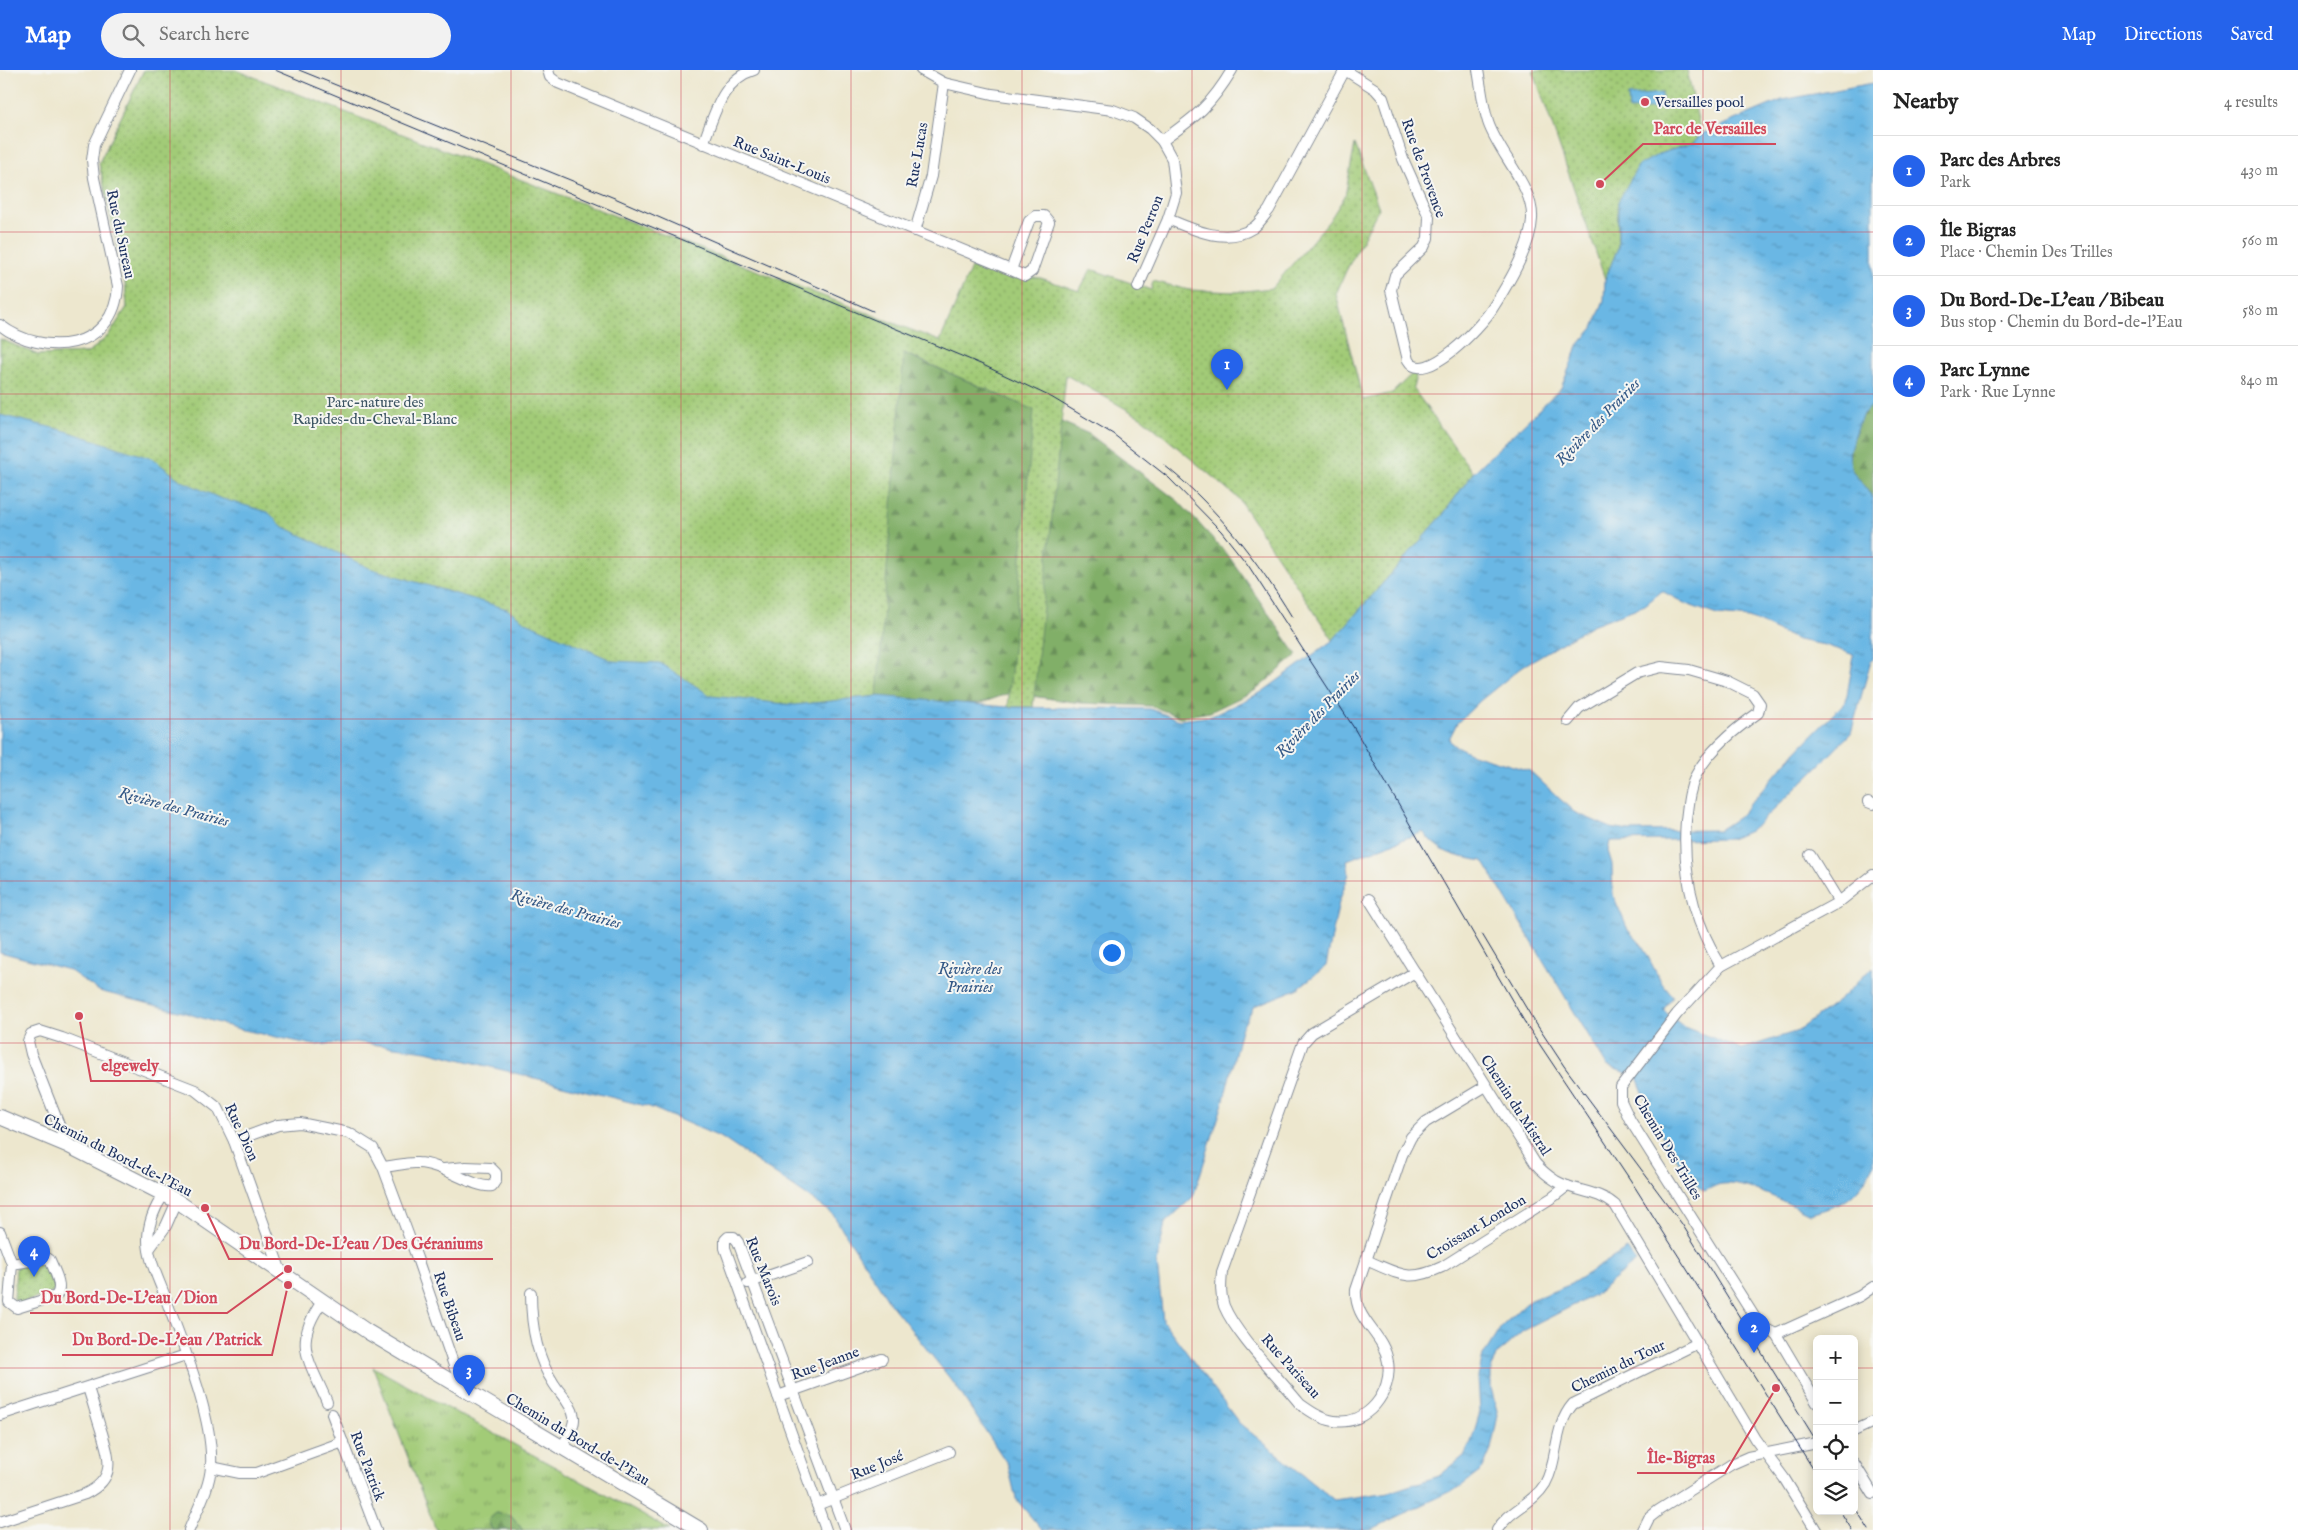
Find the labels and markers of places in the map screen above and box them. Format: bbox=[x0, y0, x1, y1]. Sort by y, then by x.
place label: Versailles pool bbox=[1654, 93, 1745, 112]
marker: Versailles pool bbox=[1639, 96, 1651, 108]
callout: Parc de Versailles bbox=[1643, 113, 1776, 144]
pin: 1 bbox=[1211, 349, 1243, 390]
callout: elgewely bbox=[91, 1050, 168, 1081]
callout: Du Bord-De-L'eau / Des Géraniums bbox=[229, 1228, 493, 1259]
pin: 4 bbox=[18, 1236, 50, 1277]
callout: Du Bord-De-L'eau / Dion bbox=[30, 1282, 227, 1313]
pin: 2 bbox=[1738, 1312, 1770, 1353]
callout: Du Bord-De-L'eau / Patrick bbox=[62, 1324, 272, 1355]
pin: 3 bbox=[453, 1355, 485, 1396]
callout: Île-Bigras bbox=[1637, 1442, 1725, 1473]

